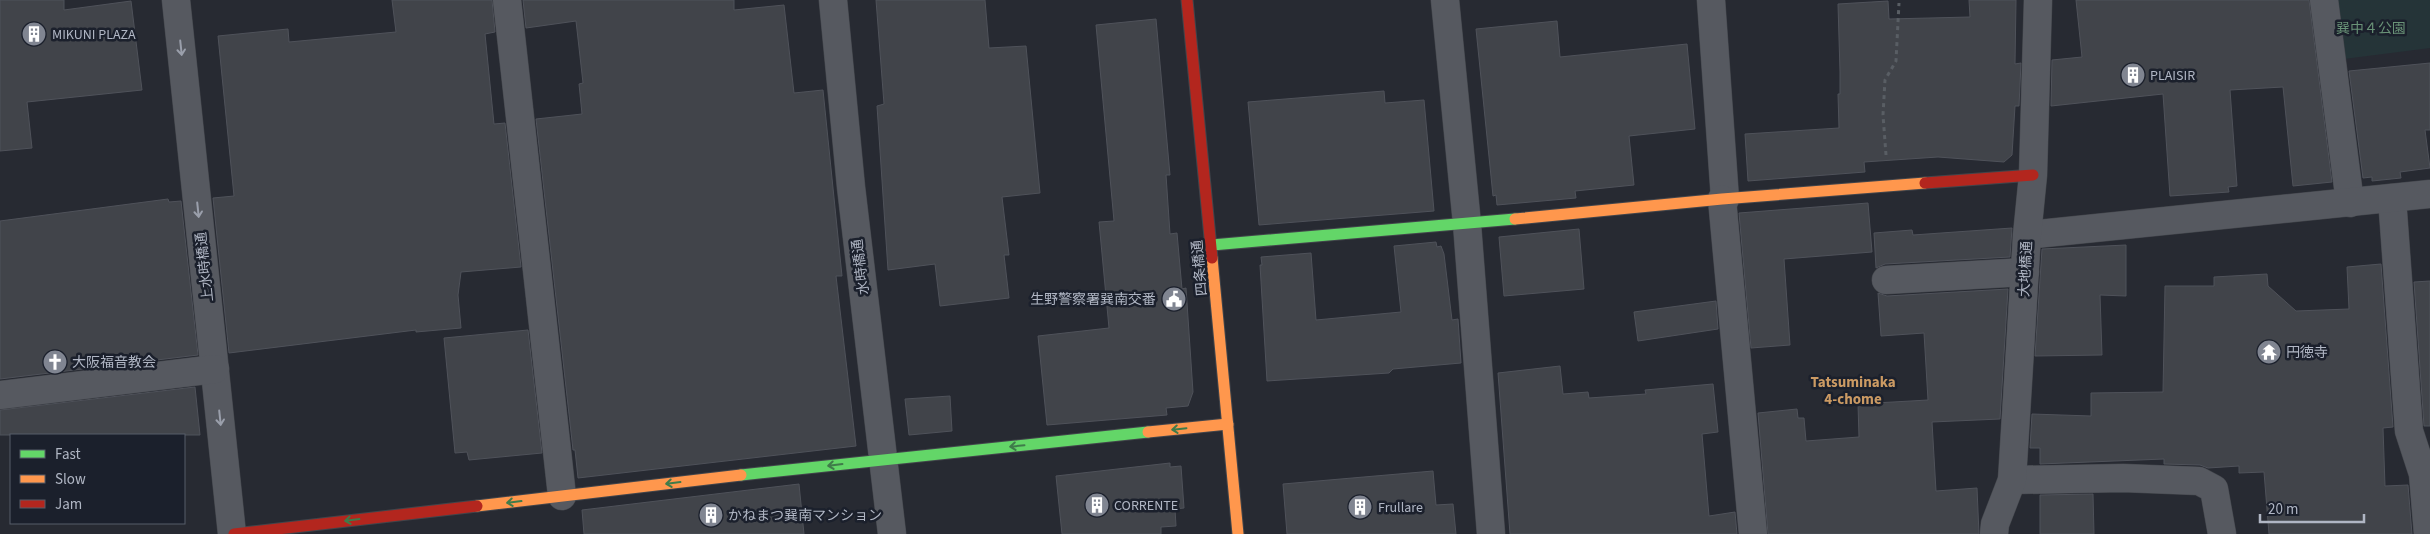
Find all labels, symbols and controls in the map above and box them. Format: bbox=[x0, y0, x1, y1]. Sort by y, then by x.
park label: 巽中４公園 bbox=[2336, 19, 2406, 39]
building icon: MIKUNI PLAZA bbox=[21, 21, 47, 47]
place label: MIKUNI PLAZA bbox=[52, 25, 136, 45]
one-way arrow bbox=[176, 40, 186, 56]
building icon: PLAISIR bbox=[2120, 62, 2146, 88]
place label: PLAISIR bbox=[2150, 66, 2195, 86]
one-way arrow bbox=[193, 202, 203, 218]
street label: 上水時橋通 bbox=[191, 231, 219, 303]
street label: 水時橋通 bbox=[848, 238, 874, 296]
street label: 四条橋通 bbox=[1188, 239, 1212, 297]
street label: 大地橋通 bbox=[2015, 241, 2037, 298]
public building icon: 生野警察署巽南交番 bbox=[1161, 286, 1187, 312]
place label: 生野警察署巽南交番 bbox=[1030, 290, 1156, 310]
temple icon: 円徳寺 bbox=[2256, 339, 2282, 365]
place label: 円徳寺 bbox=[2286, 343, 2328, 363]
church icon: 大阪福音教会 bbox=[42, 349, 68, 375]
place label: 大阪福音教会 bbox=[72, 353, 156, 373]
district label: Tatsuminaka 4-chome bbox=[1810, 372, 1896, 410]
one-way arrow bbox=[215, 409, 225, 425]
one-way arrow bbox=[1171, 424, 1187, 434]
legend bbox=[10, 434, 185, 524]
one-way arrow bbox=[1010, 441, 1026, 450]
text: Fast bbox=[55, 444, 81, 465]
one-way arrow bbox=[827, 460, 843, 470]
text: Slow bbox=[55, 469, 86, 490]
one-way arrow bbox=[666, 478, 682, 488]
building icon: CORRENTE bbox=[1084, 492, 1110, 518]
scale bar bbox=[2260, 492, 2364, 524]
text: Jam bbox=[55, 494, 82, 515]
building icon: Frullare bbox=[1347, 494, 1373, 520]
place label: CORRENTE bbox=[1114, 496, 1178, 516]
one-way arrow bbox=[506, 497, 522, 507]
place label: Frullare bbox=[1378, 498, 1423, 518]
text: 20 m bbox=[2268, 499, 2298, 520]
building icon: かねまつ巽南マンション bbox=[698, 502, 724, 528]
place label: かねまつ巽南マンション bbox=[728, 506, 882, 526]
one-way arrow bbox=[344, 515, 360, 525]

